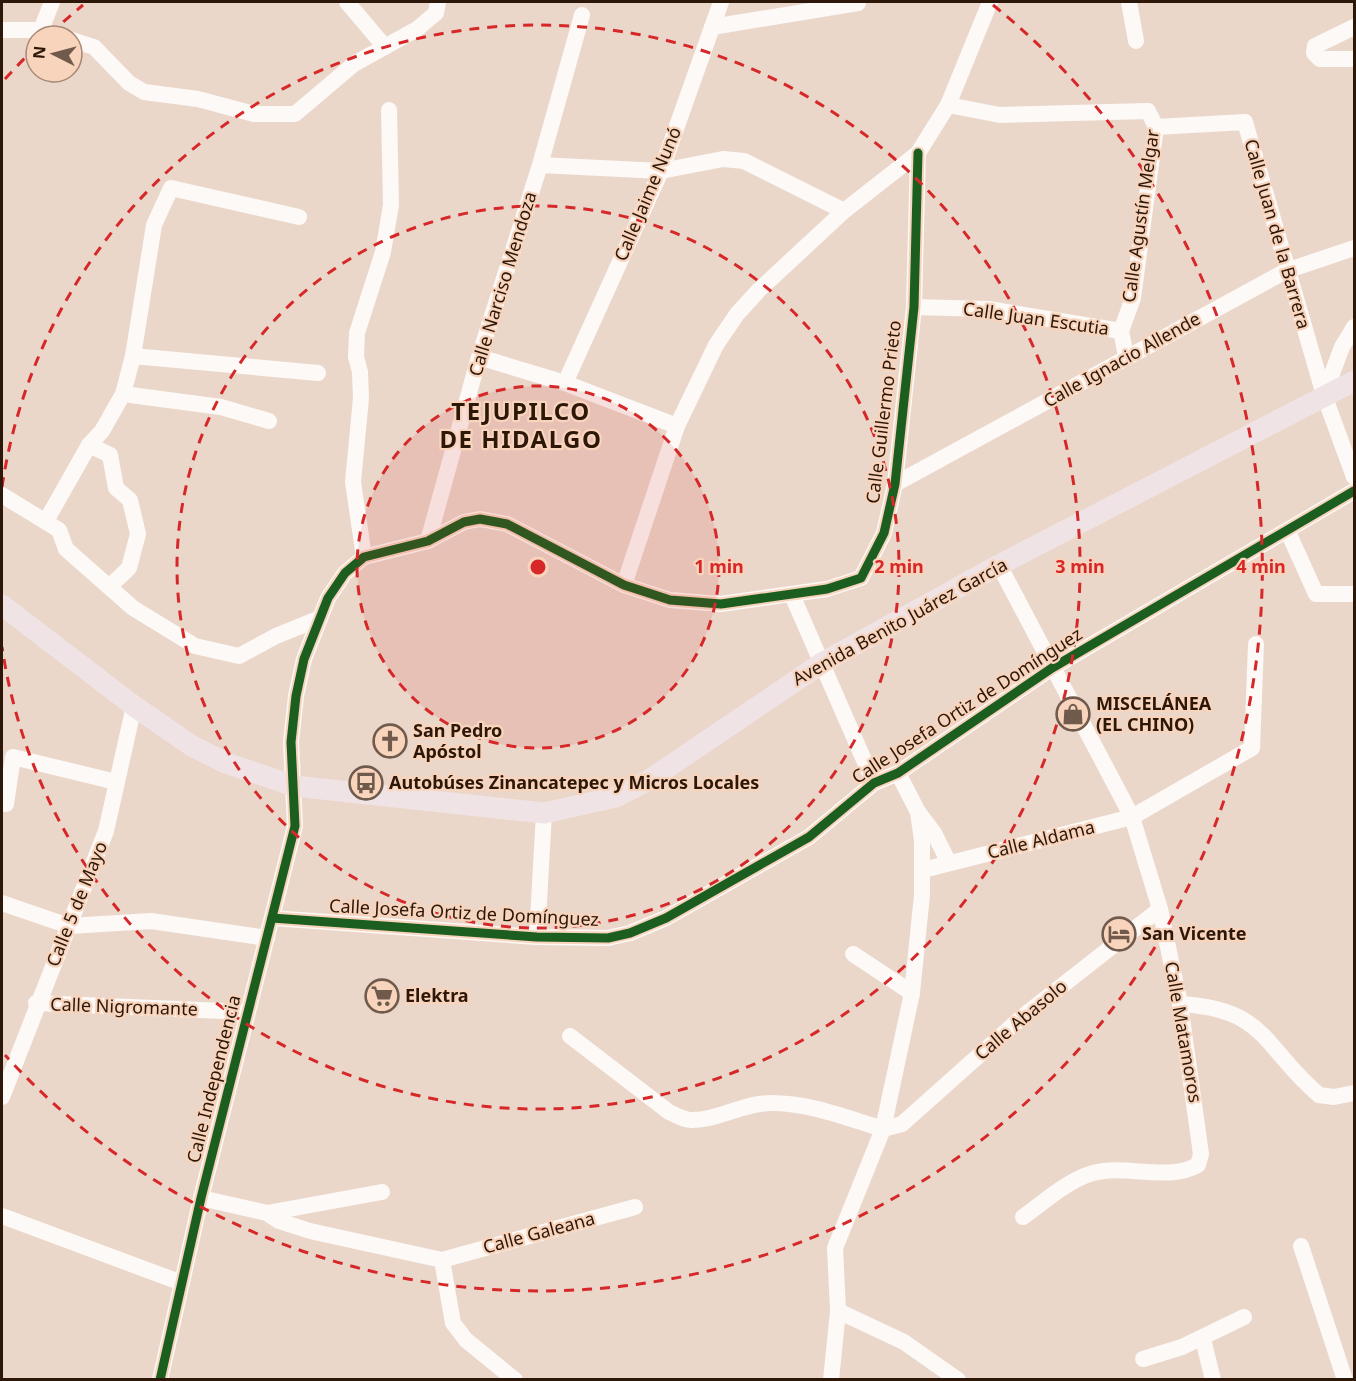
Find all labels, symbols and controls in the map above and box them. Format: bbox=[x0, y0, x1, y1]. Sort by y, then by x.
north arrow bbox=[24, 24, 84, 84]
text: N bbox=[27, 45, 51, 60]
street label: Calle Jaime Nunó bbox=[608, 123, 686, 264]
street label: Calle Agustín Melgar bbox=[1116, 127, 1164, 304]
street label: Calle Juan de la Barrera bbox=[1239, 136, 1317, 331]
street label: Calle Narciso Mendoza bbox=[463, 188, 542, 379]
street label: Calle Juan Escutia bbox=[962, 296, 1111, 340]
street label: Calle Ignacio Allende bbox=[1039, 306, 1204, 412]
street label: Calle Guillermo Prieto bbox=[860, 319, 906, 505]
district label: TEJUPILCO DE HIDALGO bbox=[440, 394, 602, 455]
street label: Avenida Benito Juárez García bbox=[788, 552, 1011, 690]
text: 1 min bbox=[694, 554, 744, 578]
text: 2 min bbox=[874, 554, 924, 578]
text: 3 min bbox=[1055, 554, 1105, 578]
text: 4 min bbox=[1236, 554, 1286, 578]
centre of rings bbox=[528, 557, 548, 577]
street label: Calle Josefa Ortiz de Domínguez bbox=[847, 622, 1086, 789]
place label: MISCELÁNEA (EL CHINO) bbox=[1096, 691, 1212, 736]
shop icon: MISCELÁNEA (EL CHINO) bbox=[1055, 696, 1091, 732]
place label: San Pedro Apóstol bbox=[413, 718, 502, 763]
church icon: San Pedro Apóstol bbox=[372, 723, 408, 759]
bus stop icon: Autobúses Zinancatepec y Micros Locales bbox=[348, 765, 384, 801]
place label: Autobúses Zinancatepec y Micros Locales bbox=[389, 770, 759, 794]
street label: Calle Aldama bbox=[985, 814, 1097, 864]
street label: Calle 5 de Mayo bbox=[40, 837, 112, 970]
street label: Calle Josefa Ortiz de Domínguez bbox=[329, 893, 600, 931]
hotel icon: San Vicente bbox=[1101, 916, 1137, 952]
place label: San Vicente bbox=[1142, 921, 1246, 945]
street label: Calle Matamoros bbox=[1160, 959, 1208, 1104]
street label: Calle Abasolo bbox=[969, 974, 1071, 1065]
supermarket icon: Elektra bbox=[364, 978, 400, 1014]
place label: Elektra bbox=[405, 983, 469, 1007]
street label: Calle Nigromante bbox=[50, 991, 198, 1021]
street label: Calle Independencia bbox=[181, 992, 245, 1165]
street label: Calle Galeana bbox=[480, 1206, 597, 1258]

